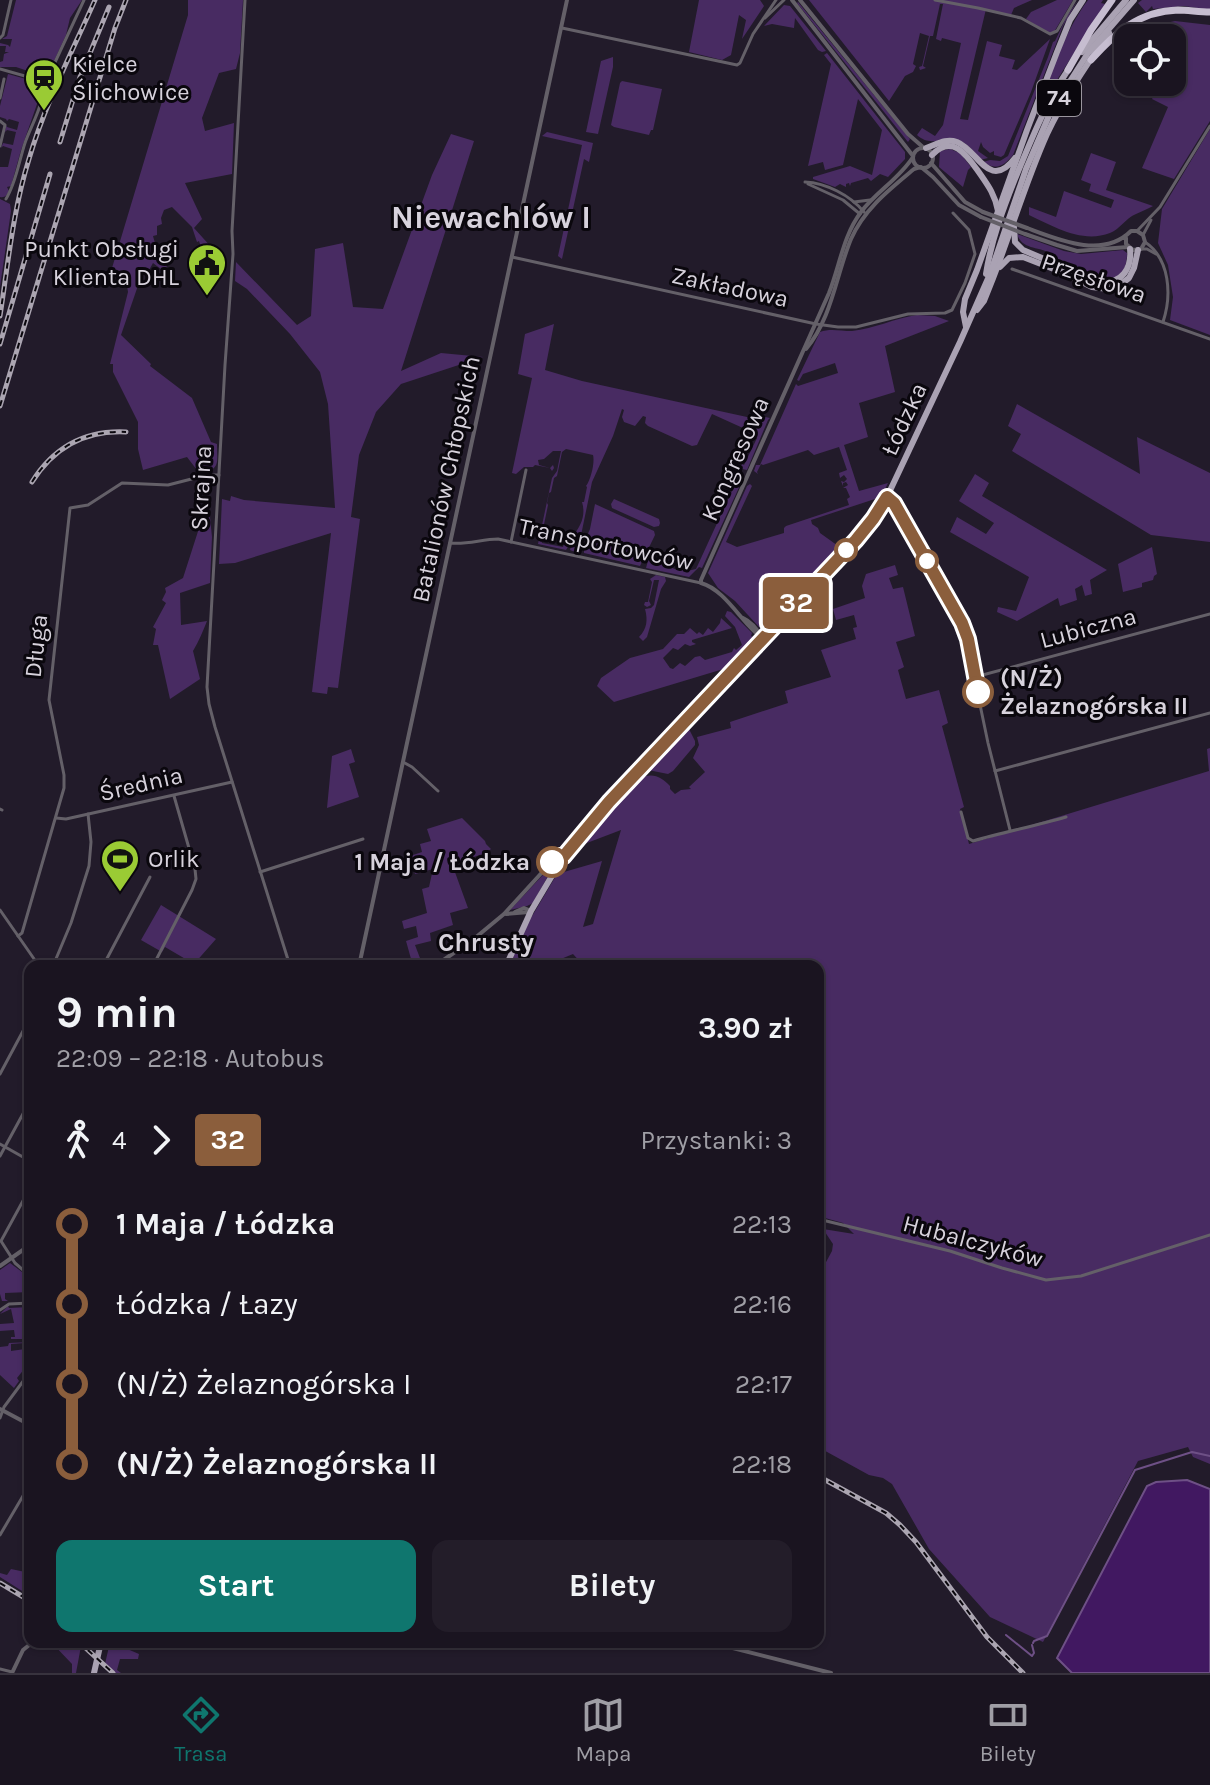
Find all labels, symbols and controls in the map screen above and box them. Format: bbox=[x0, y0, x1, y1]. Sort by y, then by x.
map controls bbox=[1114, 24, 1186, 96]
button: locate bbox=[1114, 24, 1186, 96]
place label: Kielce Ślichowice bbox=[72, 50, 190, 106]
station icon: Kielce Ślichowice bbox=[23, 57, 65, 112]
road number: 74 bbox=[1037, 80, 1081, 116]
district label: Niewachlów I bbox=[391, 199, 591, 236]
place label: Punkt Obsługi Klienta DHL bbox=[24, 235, 180, 291]
public building icon: Punkt Obsługi Klienta DHL bbox=[186, 242, 228, 297]
street label: Przęsłowa bbox=[1038, 247, 1150, 309]
street label: Zakładowa bbox=[669, 261, 791, 313]
street label: Batalionów Chłopskich bbox=[406, 353, 486, 605]
street label: Łódzka bbox=[875, 378, 933, 460]
street label: Kongresowa bbox=[695, 393, 775, 525]
street label: Skrajna bbox=[185, 445, 217, 531]
street label: Transportowców bbox=[516, 512, 696, 576]
unlabelled marker bbox=[835, 539, 857, 561]
unlabelled marker bbox=[916, 550, 938, 572]
line badge: 32 bbox=[760, 577, 832, 629]
text: 32 bbox=[779, 586, 813, 619]
street label: Lubiczna bbox=[1037, 602, 1139, 654]
street label: Długa bbox=[19, 613, 53, 679]
place label: (N/Ż) Żelaznogórska II bbox=[1000, 664, 1188, 720]
marker: (N/Ż) Żelaznogórska II bbox=[963, 677, 993, 707]
street label: Średnia bbox=[97, 761, 185, 807]
sports icon: Orlik bbox=[99, 838, 141, 893]
place label: Orlik bbox=[148, 845, 200, 873]
marker: 1 Maja / Łódzka bbox=[537, 847, 567, 877]
place label: 1 Maja / Łódzka bbox=[355, 848, 530, 876]
district label: Chrusty bbox=[438, 927, 534, 958]
text: 9 min bbox=[56, 987, 178, 1038]
text: 3.90 zł bbox=[698, 1010, 792, 1046]
text: 22:09 – 22:18 · Autobus bbox=[56, 1043, 324, 1074]
icon: walk bbox=[56, 1118, 100, 1162]
icon: forward bbox=[139, 1118, 183, 1162]
text: 32 bbox=[211, 1123, 245, 1156]
text: 4 bbox=[112, 1125, 127, 1156]
text: Przystanki: 3 bbox=[640, 1125, 792, 1156]
text: 1 Maja / Łódzka bbox=[116, 1206, 335, 1242]
text: 22:13 bbox=[732, 1209, 792, 1240]
street label: Hubalczyków bbox=[900, 1209, 1046, 1273]
text: Łódzka / Łazy bbox=[116, 1286, 298, 1322]
text: 22:16 bbox=[732, 1289, 792, 1320]
text: (N/Ż) Żelaznogórska I bbox=[116, 1366, 411, 1402]
text: 22:17 bbox=[735, 1369, 792, 1400]
text: (N/Ż) Żelaznogórska II bbox=[116, 1446, 437, 1482]
text: 22:18 bbox=[731, 1449, 792, 1480]
button: Start bbox=[56, 1540, 416, 1632]
button: Bilety bbox=[432, 1540, 792, 1632]
tab: Trasa bbox=[174, 1693, 227, 1767]
tab: Mapa bbox=[576, 1693, 631, 1767]
tab: Bilety bbox=[980, 1693, 1036, 1767]

